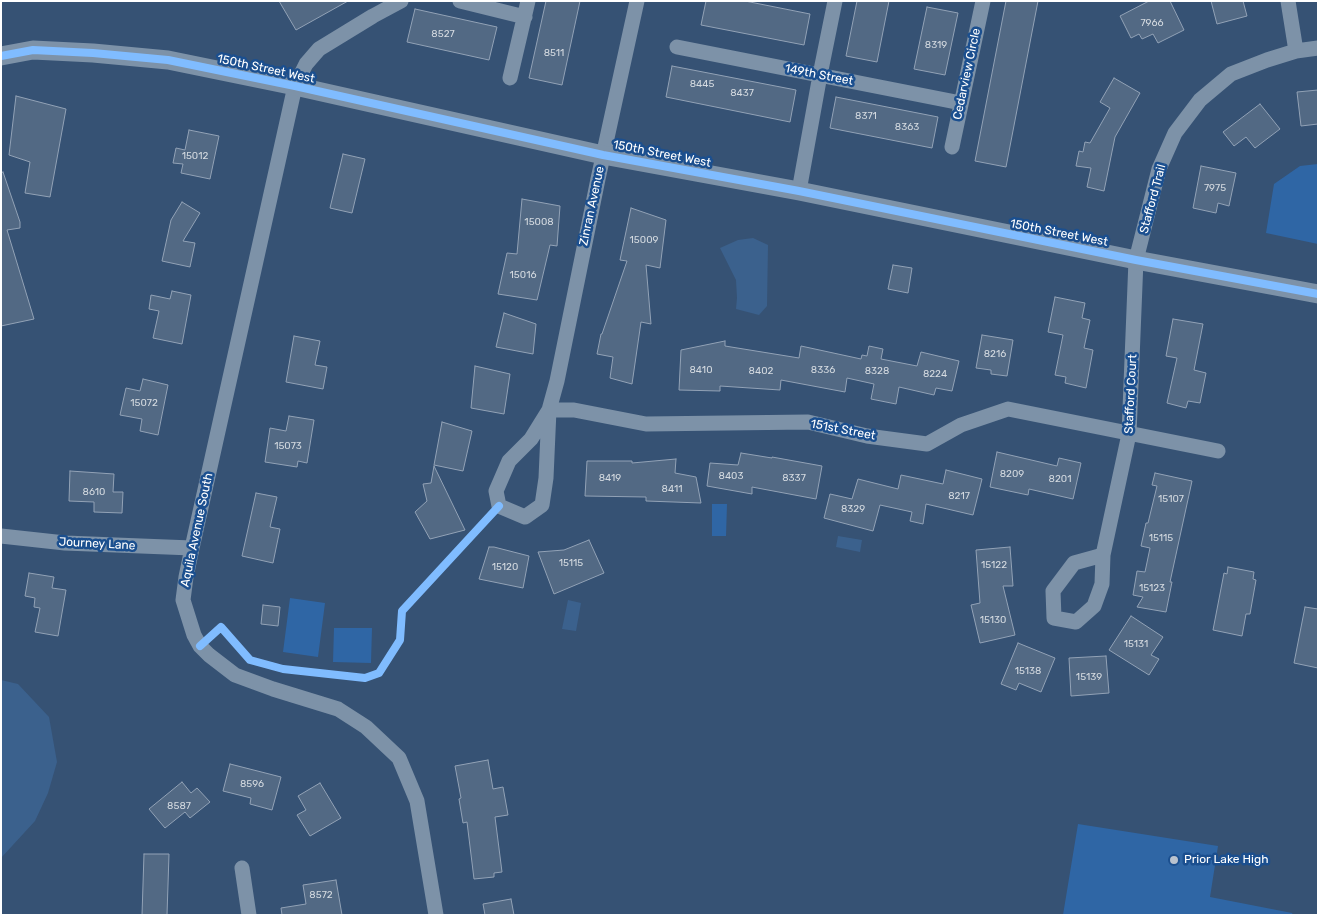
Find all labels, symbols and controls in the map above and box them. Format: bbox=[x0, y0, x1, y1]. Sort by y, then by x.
house number: 7966 bbox=[1140, 17, 1164, 29]
street label: Cedarview Circle bbox=[950, 27, 984, 121]
house number: 8527 bbox=[431, 28, 455, 40]
house number: 8319 bbox=[925, 39, 947, 51]
house number: 8511 bbox=[544, 47, 564, 59]
street label: 150th Street West bbox=[216, 52, 316, 86]
street label: 149th Street bbox=[784, 61, 854, 89]
house number: 8445 bbox=[690, 78, 714, 90]
house number: 8437 bbox=[730, 87, 754, 99]
house number: 8371 bbox=[855, 110, 877, 122]
house number: 8363 bbox=[895, 121, 919, 133]
street label: 150th Street West bbox=[612, 137, 712, 171]
house number: 15012 bbox=[182, 150, 208, 162]
street label: Stafford Trail bbox=[1137, 163, 1169, 235]
street label: Zinran Avenue bbox=[577, 165, 607, 247]
house number: 7975 bbox=[1204, 182, 1226, 194]
house number: 15008 bbox=[524, 216, 554, 228]
street label: 150th Street West bbox=[1009, 216, 1109, 250]
house number: 15009 bbox=[630, 234, 658, 246]
house number: 15016 bbox=[510, 269, 536, 281]
house number: 8216 bbox=[984, 348, 1006, 360]
street label: Stafford Court bbox=[1122, 354, 1140, 434]
house number: 8410 bbox=[690, 364, 712, 376]
house number: 8336 bbox=[811, 364, 835, 376]
house number: 8402 bbox=[749, 365, 773, 377]
house number: 8328 bbox=[865, 365, 889, 377]
house number: 8224 bbox=[923, 368, 947, 380]
house number: 15072 bbox=[130, 397, 158, 409]
street label: 151st Street bbox=[809, 417, 877, 443]
house number: 15073 bbox=[274, 440, 302, 452]
house number: 8209 bbox=[1000, 468, 1024, 480]
house number: 8403 bbox=[719, 470, 743, 482]
street label: Aquila Avenue South bbox=[178, 472, 216, 588]
house number: 8419 bbox=[599, 472, 621, 484]
house number: 8337 bbox=[782, 472, 806, 484]
house number: 8201 bbox=[1049, 473, 1071, 485]
house number: 8411 bbox=[662, 483, 682, 495]
house number: 8610 bbox=[83, 486, 105, 498]
house number: 8217 bbox=[948, 490, 970, 502]
house number: 15107 bbox=[1158, 493, 1184, 505]
house number: 8329 bbox=[841, 503, 865, 515]
house number: 15115 bbox=[1149, 532, 1173, 544]
street label: Journey Lane bbox=[58, 535, 136, 553]
house number: 15115 bbox=[559, 557, 583, 569]
house number: 15122 bbox=[981, 559, 1007, 571]
house number: 15120 bbox=[492, 561, 518, 573]
house number: 15123 bbox=[1139, 582, 1165, 594]
house number: 15130 bbox=[980, 614, 1006, 626]
house number: 15131 bbox=[1124, 638, 1148, 650]
house number: 15138 bbox=[1015, 665, 1041, 677]
house number: 15139 bbox=[1076, 671, 1102, 683]
house number: 8596 bbox=[240, 778, 264, 790]
house number: 8587 bbox=[167, 800, 191, 812]
place label: Prior Lake High bbox=[1184, 853, 1268, 867]
marker: Prior Lake High bbox=[1168, 854, 1180, 866]
house number: 8572 bbox=[309, 889, 333, 901]

